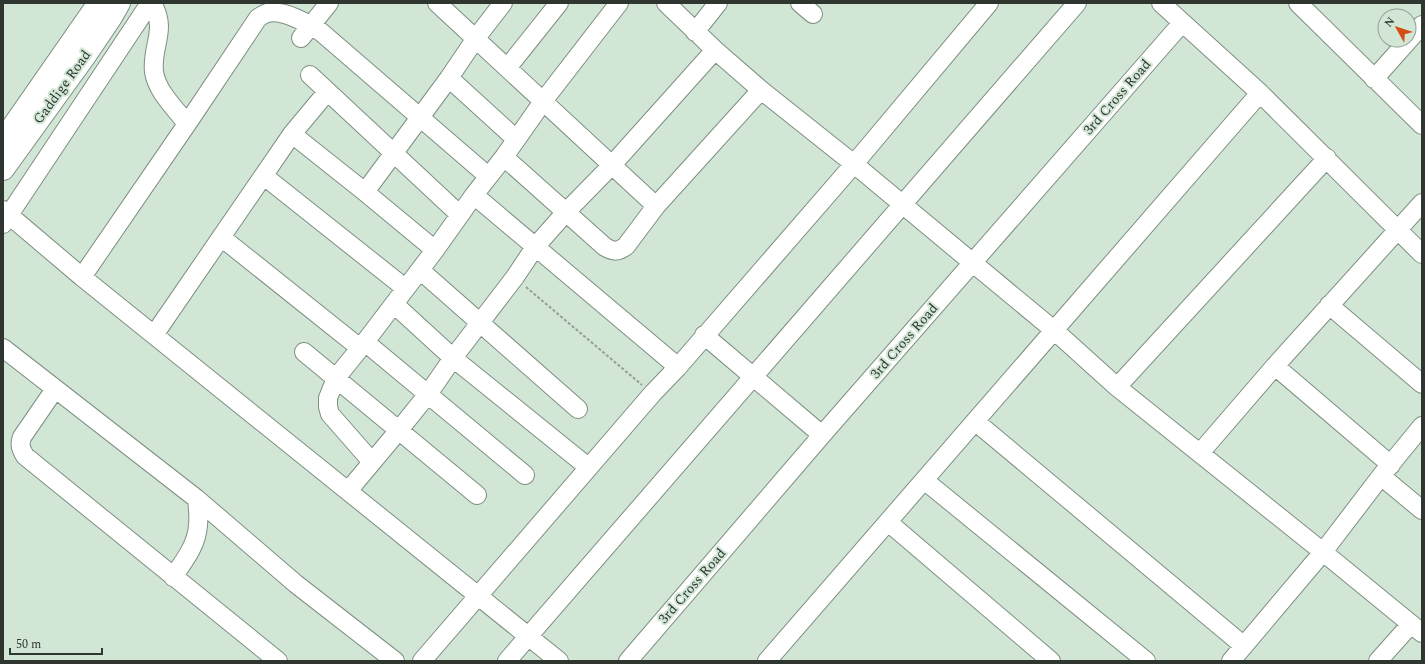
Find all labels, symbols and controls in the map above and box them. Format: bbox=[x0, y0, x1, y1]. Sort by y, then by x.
north arrow bbox=[1377, 8, 1417, 48]
text: N bbox=[1380, 13, 1399, 31]
street label: Gaddige Road bbox=[28, 46, 96, 128]
street label: 3rd Cross Road bbox=[1078, 54, 1156, 139]
street label: 3rd Cross Road bbox=[865, 298, 943, 383]
street label: 3rd Cross Road bbox=[653, 543, 731, 628]
scale bar bbox=[10, 630, 102, 656]
text: 50 m bbox=[16, 635, 41, 654]

